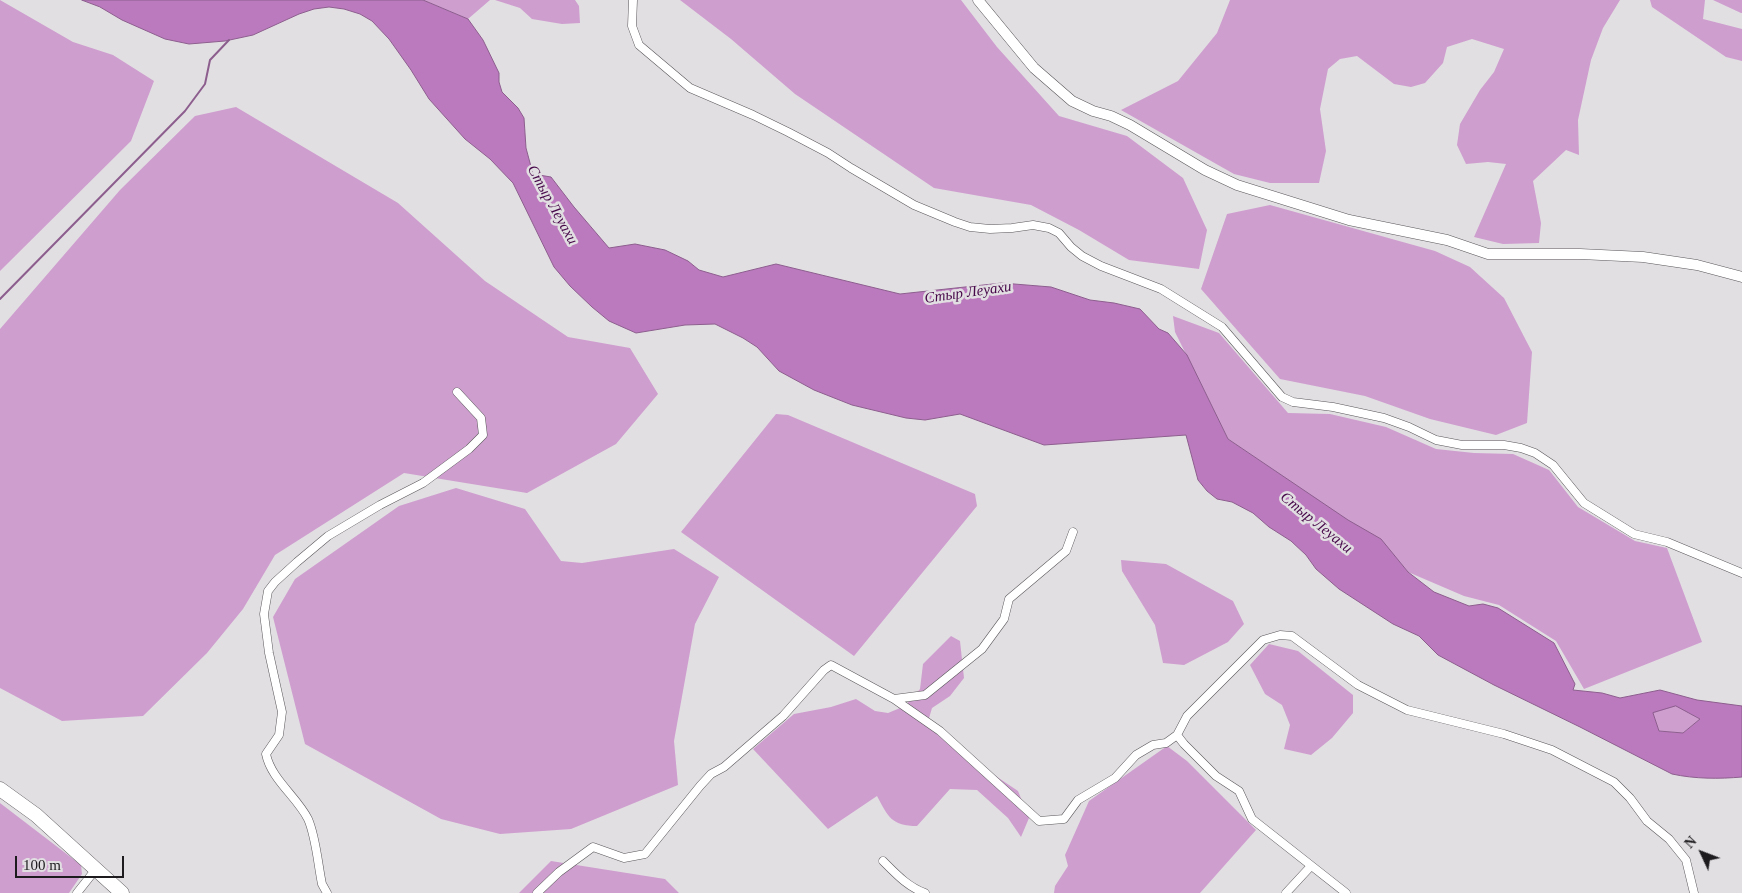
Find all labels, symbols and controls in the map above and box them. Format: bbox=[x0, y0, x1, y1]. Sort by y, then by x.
water label: Стыр Леуахи bbox=[523, 162, 581, 248]
water label: Стыр Леуахи bbox=[923, 278, 1013, 308]
water label: Стыр Леуахи bbox=[1276, 488, 1356, 558]
north arrow bbox=[1677, 828, 1727, 878]
text: N bbox=[1682, 834, 1700, 851]
scale bar bbox=[18, 846, 126, 878]
text: 100 m bbox=[23, 857, 61, 873]

